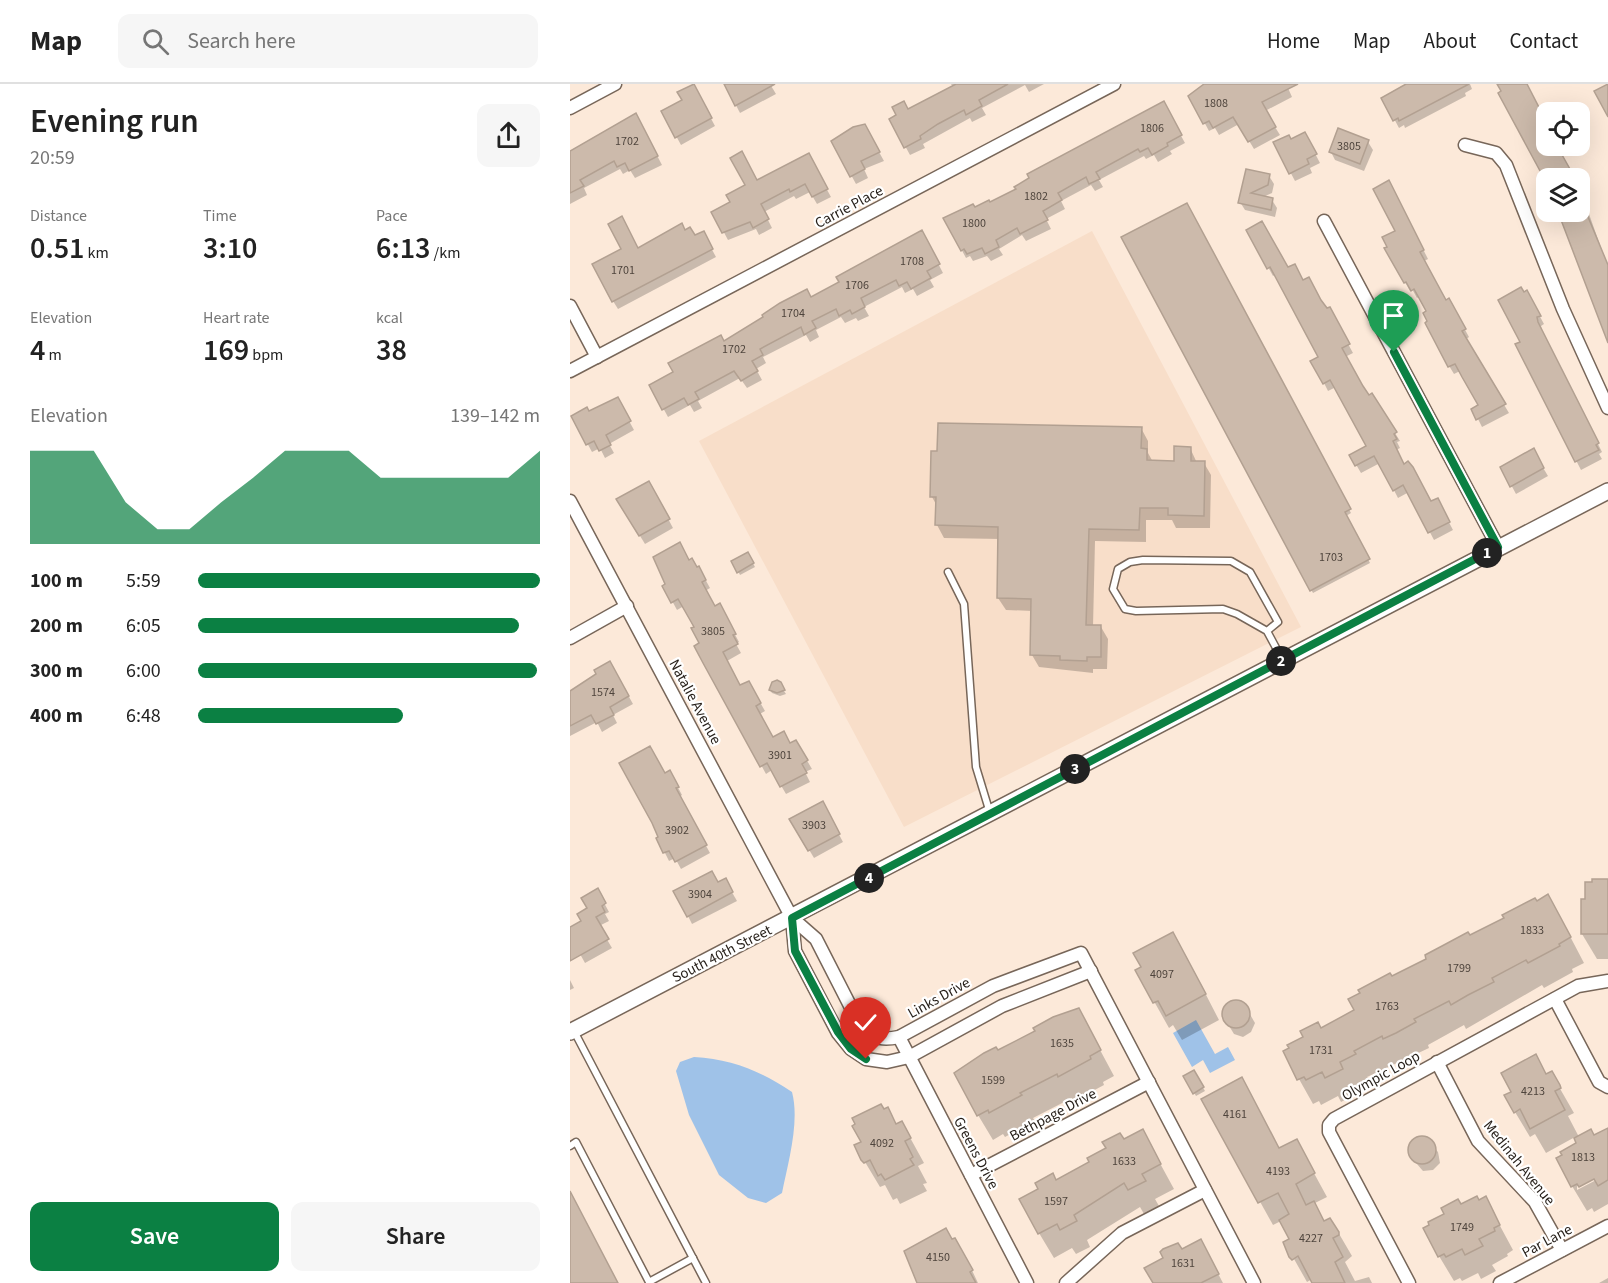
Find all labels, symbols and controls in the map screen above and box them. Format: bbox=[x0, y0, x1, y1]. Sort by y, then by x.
search box bbox=[118, 14, 538, 68]
text: Map bbox=[30, 21, 82, 61]
icon: search bbox=[139, 25, 172, 58]
text: Search here bbox=[187, 25, 296, 57]
text: Home bbox=[1267, 26, 1320, 56]
text: Map bbox=[1353, 26, 1391, 56]
text: About bbox=[1424, 26, 1476, 56]
text: Contact bbox=[1509, 26, 1578, 56]
house number: 1808 bbox=[1204, 95, 1228, 112]
text: Evening run bbox=[30, 98, 199, 145]
map controls bbox=[1536, 102, 1590, 222]
button: locate bbox=[1536, 102, 1590, 156]
button: share bbox=[477, 104, 540, 167]
house number: 1806 bbox=[1140, 120, 1164, 137]
house number: 1702 bbox=[615, 133, 639, 150]
house number: 3805 bbox=[1337, 138, 1361, 155]
text: 20:59 bbox=[30, 144, 75, 172]
button: layers bbox=[1536, 168, 1590, 222]
street label: Carrie Place bbox=[811, 180, 887, 234]
house number: 1802 bbox=[1024, 188, 1048, 205]
text: Distance bbox=[30, 205, 87, 227]
text: Time bbox=[203, 205, 237, 227]
text: Pace bbox=[376, 205, 407, 227]
house number: 1800 bbox=[962, 215, 986, 232]
text: 0.51 bbox=[30, 227, 84, 270]
text: 3:10 bbox=[203, 227, 257, 270]
text: 6:13 bbox=[376, 227, 430, 270]
text: km bbox=[84, 242, 109, 264]
text: /km bbox=[430, 242, 460, 264]
house number: 1708 bbox=[900, 253, 924, 270]
house number: 1701 bbox=[611, 262, 635, 279]
house number: 1706 bbox=[845, 277, 869, 294]
pin bbox=[1368, 290, 1419, 352]
icon: arrive bbox=[1377, 299, 1410, 332]
house number: 1704 bbox=[781, 305, 805, 322]
text: Elevation bbox=[30, 307, 92, 329]
text: Heart rate bbox=[203, 307, 270, 329]
text: kcal bbox=[376, 307, 403, 329]
text: 4 bbox=[30, 329, 45, 372]
text: 169 bbox=[203, 329, 249, 372]
text: 38 bbox=[376, 329, 407, 372]
house number: 1702 bbox=[722, 341, 746, 358]
text: m bbox=[45, 344, 62, 366]
text: bpm bbox=[249, 344, 283, 366]
text: Elevation bbox=[30, 402, 108, 430]
text: 139–142 m bbox=[450, 402, 540, 430]
pin: 1 bbox=[1472, 538, 1502, 568]
text: 1 bbox=[1483, 542, 1491, 564]
house number: 1703 bbox=[1319, 549, 1343, 566]
text: 100 m bbox=[30, 567, 83, 595]
text: 5:59 bbox=[126, 567, 161, 595]
text: 200 m bbox=[30, 612, 83, 640]
text: 6:05 bbox=[126, 612, 161, 640]
house number: 3805 bbox=[701, 623, 725, 640]
pin: 2 bbox=[1266, 646, 1296, 676]
text: 2 bbox=[1277, 650, 1285, 672]
street label: Natalie Avenue bbox=[664, 656, 726, 748]
text: 300 m bbox=[30, 657, 83, 685]
text: 6:00 bbox=[126, 657, 161, 685]
house number: 1574 bbox=[591, 684, 615, 701]
text: 400 m bbox=[30, 702, 83, 730]
text: 6:48 bbox=[126, 702, 161, 730]
house number: 3901 bbox=[768, 747, 792, 764]
pin: 3 bbox=[1060, 754, 1090, 784]
text: 3 bbox=[1071, 758, 1079, 780]
house number: 3903 bbox=[802, 817, 826, 834]
house number: 3902 bbox=[665, 822, 689, 839]
pin: 4 bbox=[854, 863, 884, 893]
text: 4 bbox=[865, 867, 873, 889]
house number: 3904 bbox=[688, 886, 712, 903]
street label: South 40th Street bbox=[669, 920, 775, 988]
house number: 1833 bbox=[1520, 922, 1544, 939]
house number: 1799 bbox=[1447, 960, 1471, 977]
house number: 4097 bbox=[1150, 966, 1174, 983]
street label: Links Drive bbox=[904, 972, 974, 1024]
pin bbox=[840, 997, 891, 1059]
house number: 1763 bbox=[1375, 998, 1399, 1015]
icon: check bbox=[849, 1006, 882, 1039]
house number: 1635 bbox=[1050, 1035, 1074, 1052]
house number: 1731 bbox=[1309, 1042, 1333, 1059]
street label: Olympic Loop bbox=[1338, 1046, 1424, 1106]
house number: 1599 bbox=[981, 1072, 1005, 1089]
street label: Bethpage Drive bbox=[1006, 1083, 1100, 1147]
house number: 4213 bbox=[1521, 1083, 1545, 1100]
house number: 4161 bbox=[1223, 1106, 1247, 1123]
street label: Greens Drive bbox=[948, 1113, 1004, 1193]
street label: Medinah Avenue bbox=[1478, 1116, 1560, 1210]
house number: 4092 bbox=[870, 1135, 894, 1152]
house number: 1813 bbox=[1571, 1149, 1595, 1166]
house number: 1633 bbox=[1112, 1153, 1136, 1170]
house number: 4193 bbox=[1266, 1163, 1290, 1180]
house number: 1597 bbox=[1044, 1193, 1068, 1210]
button: Save bbox=[30, 1202, 279, 1271]
button: Share bbox=[291, 1202, 540, 1271]
house number: 1749 bbox=[1450, 1219, 1474, 1236]
street label: Par Lane bbox=[1518, 1219, 1576, 1263]
house number: 4227 bbox=[1299, 1230, 1323, 1247]
house number: 4150 bbox=[926, 1249, 950, 1266]
house number: 1631 bbox=[1171, 1255, 1195, 1272]

